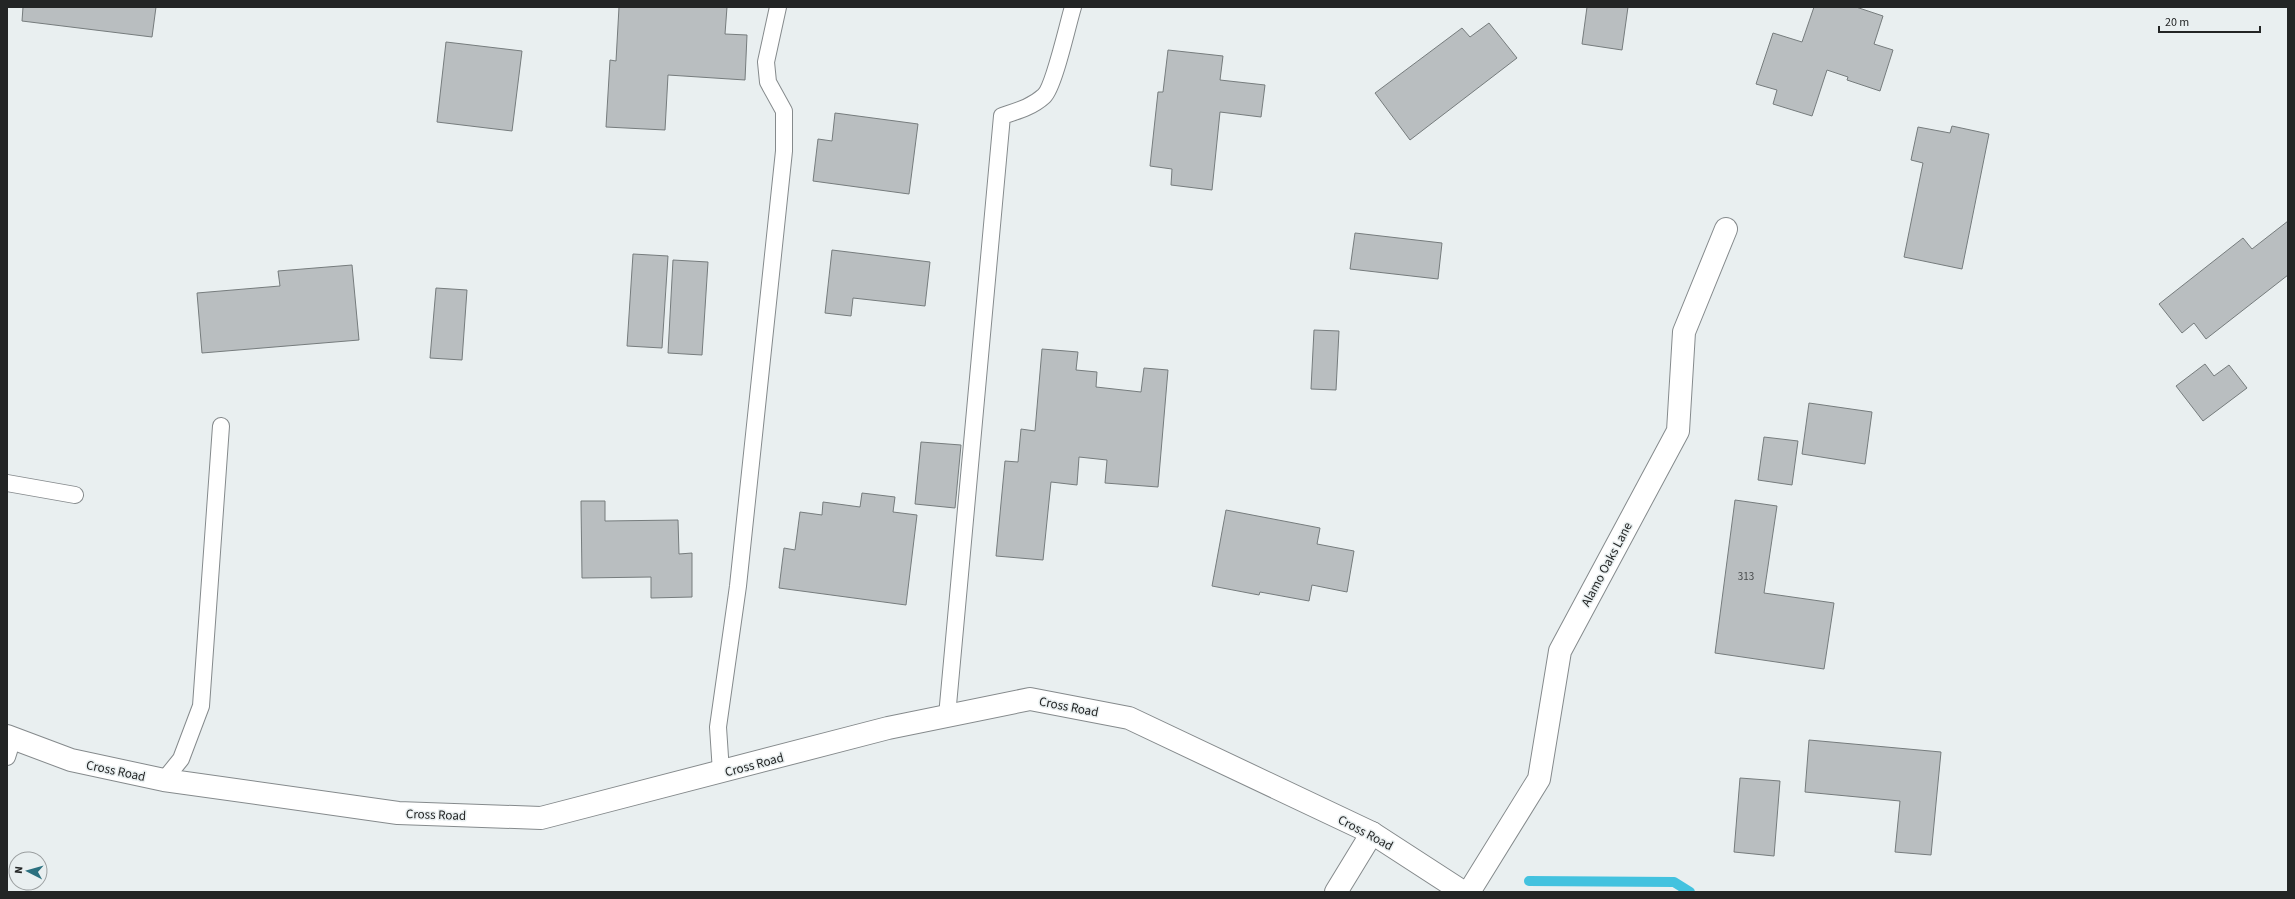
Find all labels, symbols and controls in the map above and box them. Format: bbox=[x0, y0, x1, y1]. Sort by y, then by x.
scale bar bbox=[2159, 8, 2260, 34]
text: 20 m bbox=[2165, 14, 2189, 31]
street label: Alamo Oaks Lane bbox=[1577, 519, 1637, 610]
house number: 313 bbox=[1738, 569, 1754, 584]
street label: Cross Road bbox=[1038, 692, 1100, 722]
street label: Cross Road bbox=[723, 748, 786, 781]
street label: Cross Road bbox=[84, 756, 147, 786]
street label: Cross Road bbox=[406, 805, 466, 825]
street label: Cross Road bbox=[1335, 811, 1396, 855]
north arrow bbox=[8, 851, 48, 891]
text: N bbox=[11, 866, 26, 874]

